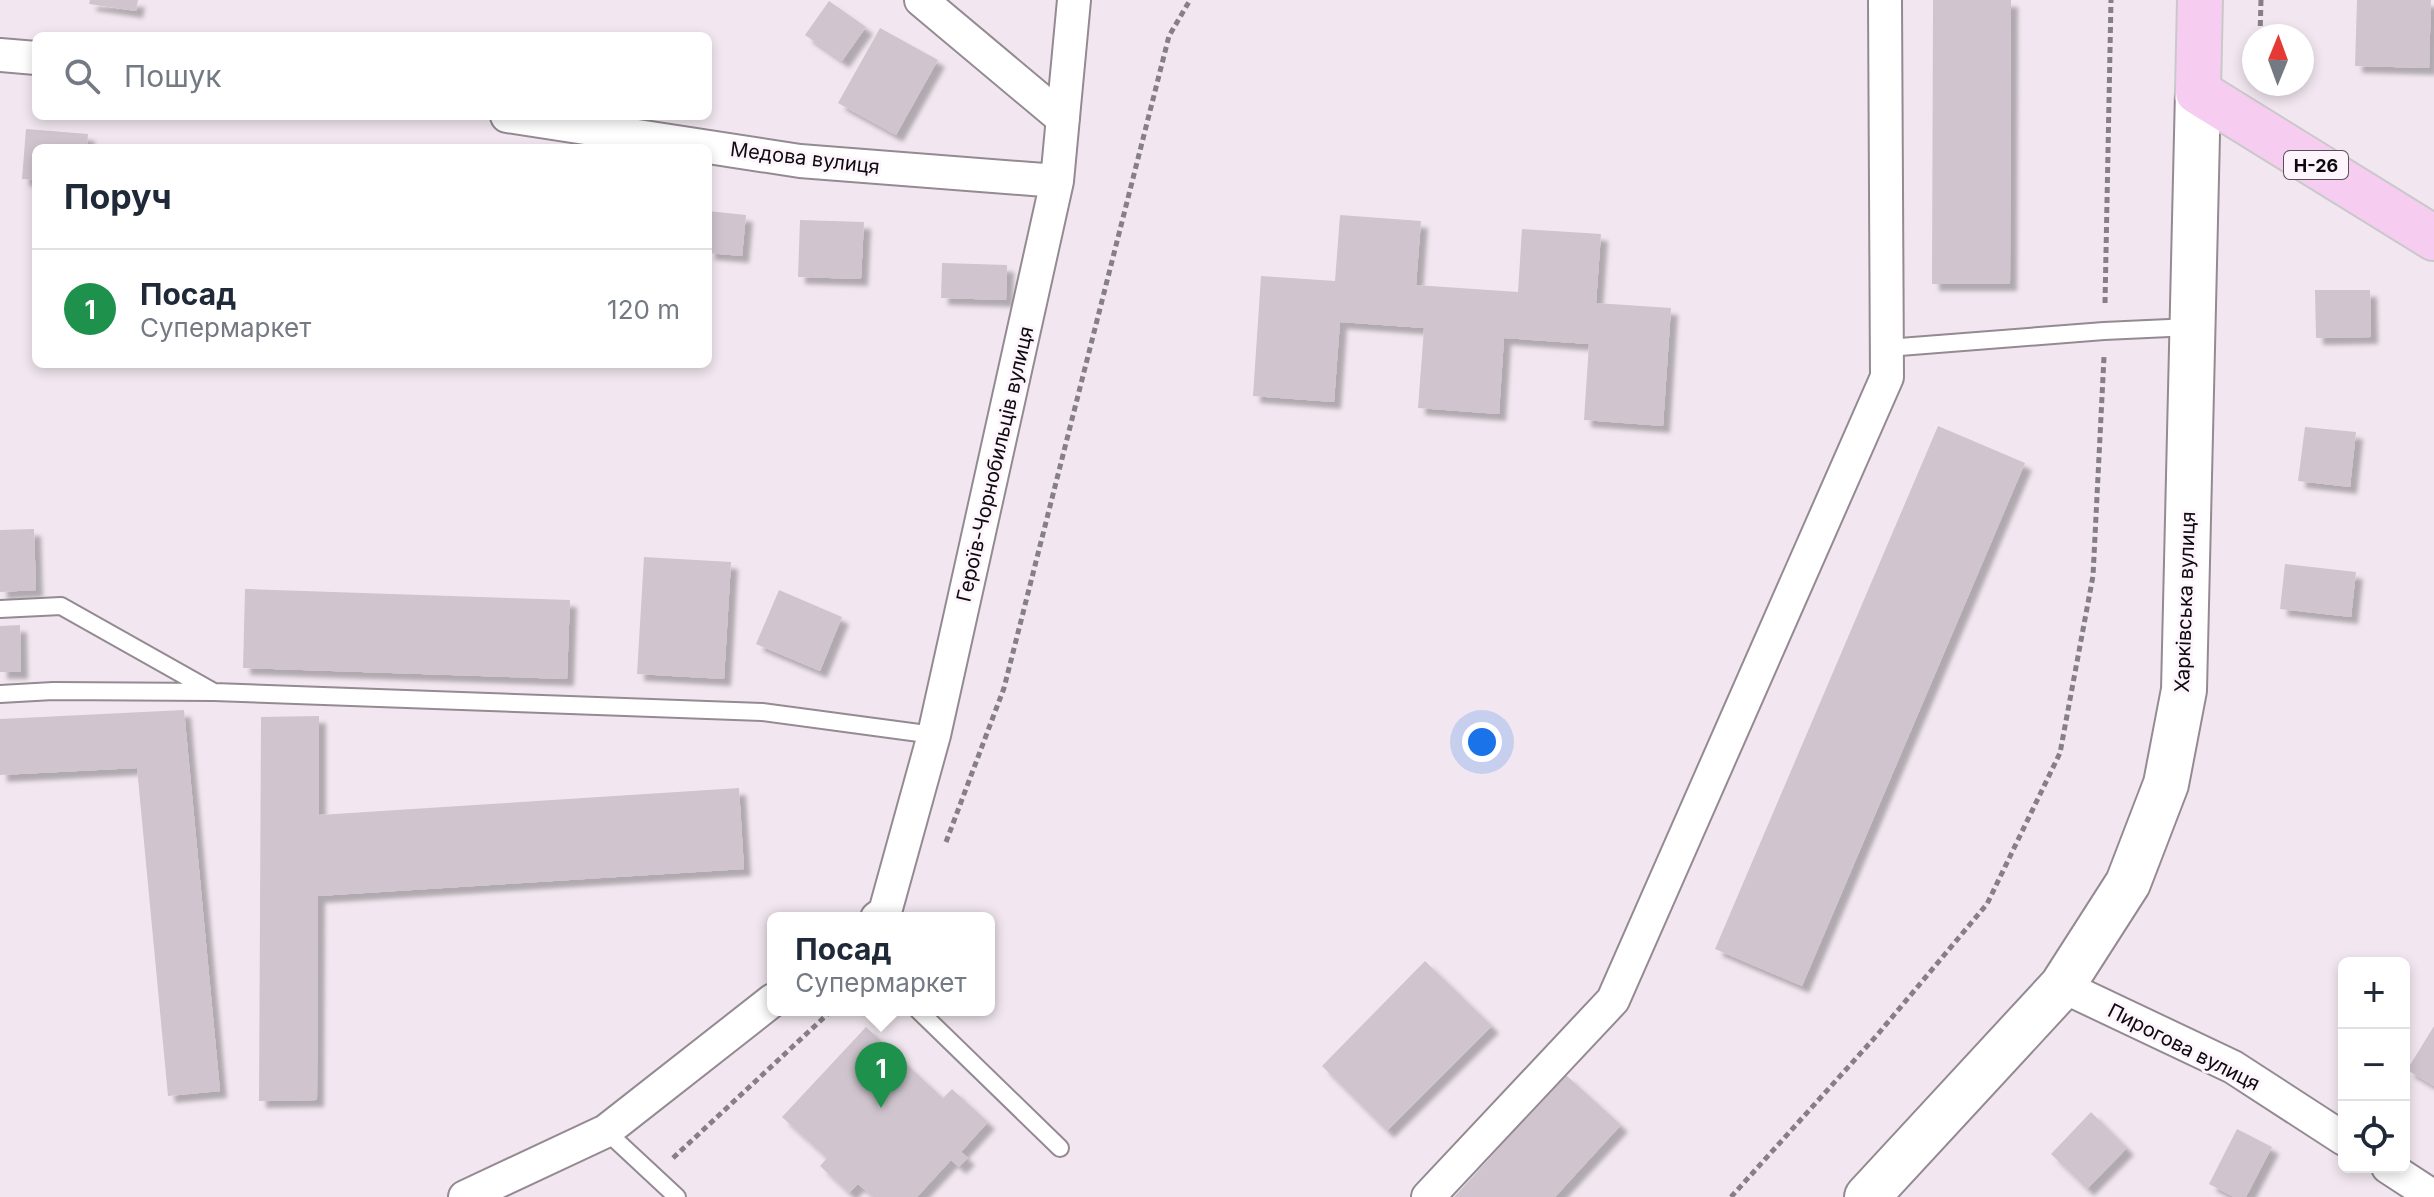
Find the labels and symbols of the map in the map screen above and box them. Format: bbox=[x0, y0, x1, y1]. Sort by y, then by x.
north arrow bbox=[2242, 24, 2314, 96]
street label: Медова вулиця bbox=[729, 137, 881, 179]
road number: Н-26 bbox=[2284, 151, 2348, 179]
street label: Героїв-Чорнобильців вулиця bbox=[952, 324, 1038, 604]
street label: Харківська вулиця bbox=[2170, 511, 2200, 693]
your location bbox=[1462, 722, 1502, 762]
street label: Пирогова вулиця bbox=[2104, 998, 2264, 1096]
pin: 1 bbox=[855, 1042, 907, 1108]

